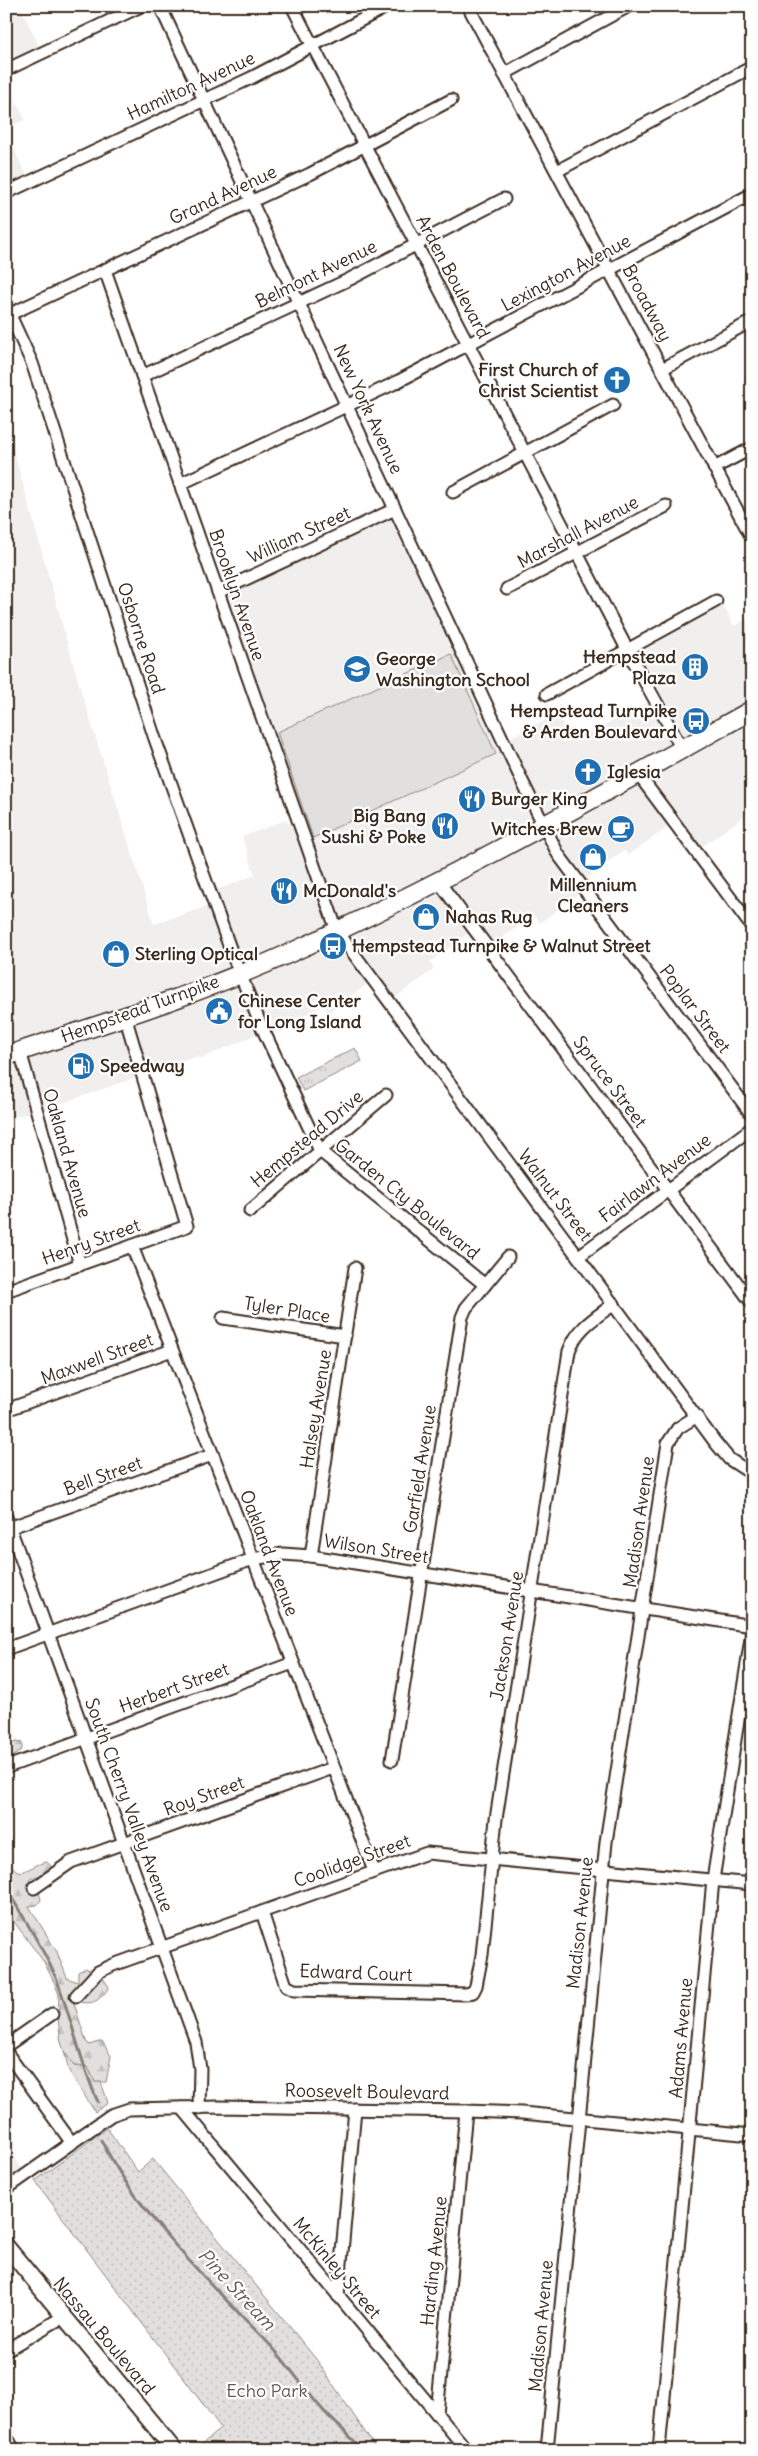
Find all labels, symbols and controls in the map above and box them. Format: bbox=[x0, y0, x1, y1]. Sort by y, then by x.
street label: Hamilton Avenue bbox=[123, 46, 258, 125]
street label: Grand Avenue bbox=[165, 160, 280, 229]
street label: Arden Boulevard bbox=[411, 211, 496, 343]
street label: Lexington Avenue bbox=[497, 229, 635, 316]
street label: Belmont Avenue bbox=[251, 234, 380, 313]
street label: Broadway bbox=[617, 260, 677, 345]
street label: New York Avenue bbox=[328, 340, 409, 477]
place label: First Church of Christ Scientist bbox=[478, 358, 599, 402]
church icon: First Church of Christ Scientist bbox=[602, 365, 632, 395]
street label: Marshall Avenue bbox=[513, 490, 642, 573]
street label: William Street bbox=[244, 501, 354, 568]
street label: Brooklyn Avenue bbox=[204, 526, 271, 664]
street label: Osborne Road bbox=[113, 579, 170, 697]
place label: Hempstead Plaza bbox=[583, 645, 676, 689]
place label: George Washington School bbox=[376, 647, 530, 691]
building icon: Hempstead Plaza bbox=[680, 652, 710, 682]
school or university icon: George Washington School bbox=[342, 654, 372, 684]
place label: Hempstead Turnpike & Arden Boulevard bbox=[510, 699, 677, 743]
bus stop icon: Hempstead Turnpike & Arden Boulevard bbox=[681, 706, 711, 736]
church icon: Iglesia bbox=[573, 757, 603, 787]
place label: Iglesia bbox=[607, 760, 661, 783]
restaurant icon: Burger King bbox=[457, 784, 487, 814]
place label: Burger King bbox=[491, 787, 587, 810]
place label: Big Bang Sushi & Poke bbox=[321, 804, 426, 848]
restaurant icon: Big Bang Sushi & Poke bbox=[430, 811, 460, 841]
cafe icon: Witches Brew bbox=[606, 814, 636, 844]
place label: Witches Brew bbox=[491, 817, 603, 840]
shop icon: Millennium Cleaners bbox=[578, 842, 608, 872]
place label: Millennium Cleaners bbox=[549, 873, 637, 917]
restaurant icon: McDonald's bbox=[269, 876, 299, 906]
place label: McDonald's bbox=[303, 879, 396, 902]
shop icon: Nahas Rug bbox=[411, 902, 441, 932]
place label: Nahas Rug bbox=[445, 905, 533, 928]
bus stop icon: Hempstead Turnpike & Walnut Street bbox=[318, 931, 348, 961]
place label: Hempstead Turnpike & Walnut Street bbox=[352, 934, 651, 957]
shop icon: Sterling Optical bbox=[101, 939, 131, 969]
place label: Sterling Optical bbox=[135, 942, 258, 965]
street label: Poplar Street bbox=[655, 960, 736, 1057]
street label: Hempstead Turnpike bbox=[58, 969, 222, 1048]
place label: Chinese Center for Long Island bbox=[238, 989, 362, 1033]
public building icon: Chinese Center for Long Island bbox=[204, 996, 234, 1026]
street label: Spruce Street bbox=[568, 1031, 652, 1132]
fuel station icon: Speedway bbox=[66, 1051, 96, 1081]
place label: Speedway bbox=[100, 1054, 185, 1077]
street label: Hempstead Drive bbox=[246, 1085, 368, 1192]
street label: Oakland Avenue bbox=[38, 1086, 97, 1220]
street label: Fairlawn Avenue bbox=[594, 1128, 715, 1227]
street label: Garden Cty Boulevard bbox=[330, 1133, 485, 1264]
street label: Walnut Street bbox=[513, 1144, 597, 1245]
street label: Henry Street bbox=[39, 1213, 143, 1270]
street label: Tyler Place bbox=[242, 1291, 332, 1328]
street label: Maxwell Street bbox=[38, 1328, 156, 1389]
street label: Halsey Avenue bbox=[295, 1348, 336, 1470]
street label: Garfield Avenue bbox=[398, 1403, 441, 1535]
street label: Bell Street bbox=[60, 1451, 145, 1500]
street label: Madison Avenue bbox=[618, 1455, 659, 1589]
street label: Oakland Avenue bbox=[235, 1486, 304, 1619]
street label: Wilson Street bbox=[322, 1529, 430, 1568]
street label: Jackson Avenue bbox=[485, 1569, 528, 1702]
street label: Herbert Street bbox=[116, 1657, 232, 1718]
street label: South Cherry Valley Avenue bbox=[80, 1695, 179, 1915]
street label: Roy Street bbox=[160, 1770, 247, 1821]
street label: Coolidge Street bbox=[290, 1829, 413, 1892]
street label: Madison Avenue bbox=[561, 1856, 598, 1990]
street label: Edward Court bbox=[299, 1959, 413, 1986]
street label: Adams Avenue bbox=[664, 1977, 697, 2099]
street label: Roosevelt Boulevard bbox=[284, 2079, 450, 2104]
street label: Harding Avenue bbox=[415, 2195, 452, 2327]
street label: McKinley Street bbox=[288, 2212, 387, 2323]
water label: Pine Stream bbox=[193, 2243, 281, 2335]
street label: Madison Avenue bbox=[523, 2259, 558, 2393]
street label: Nassau Boulevard bbox=[48, 2272, 161, 2400]
park label: Echo Park bbox=[226, 2379, 308, 2402]

